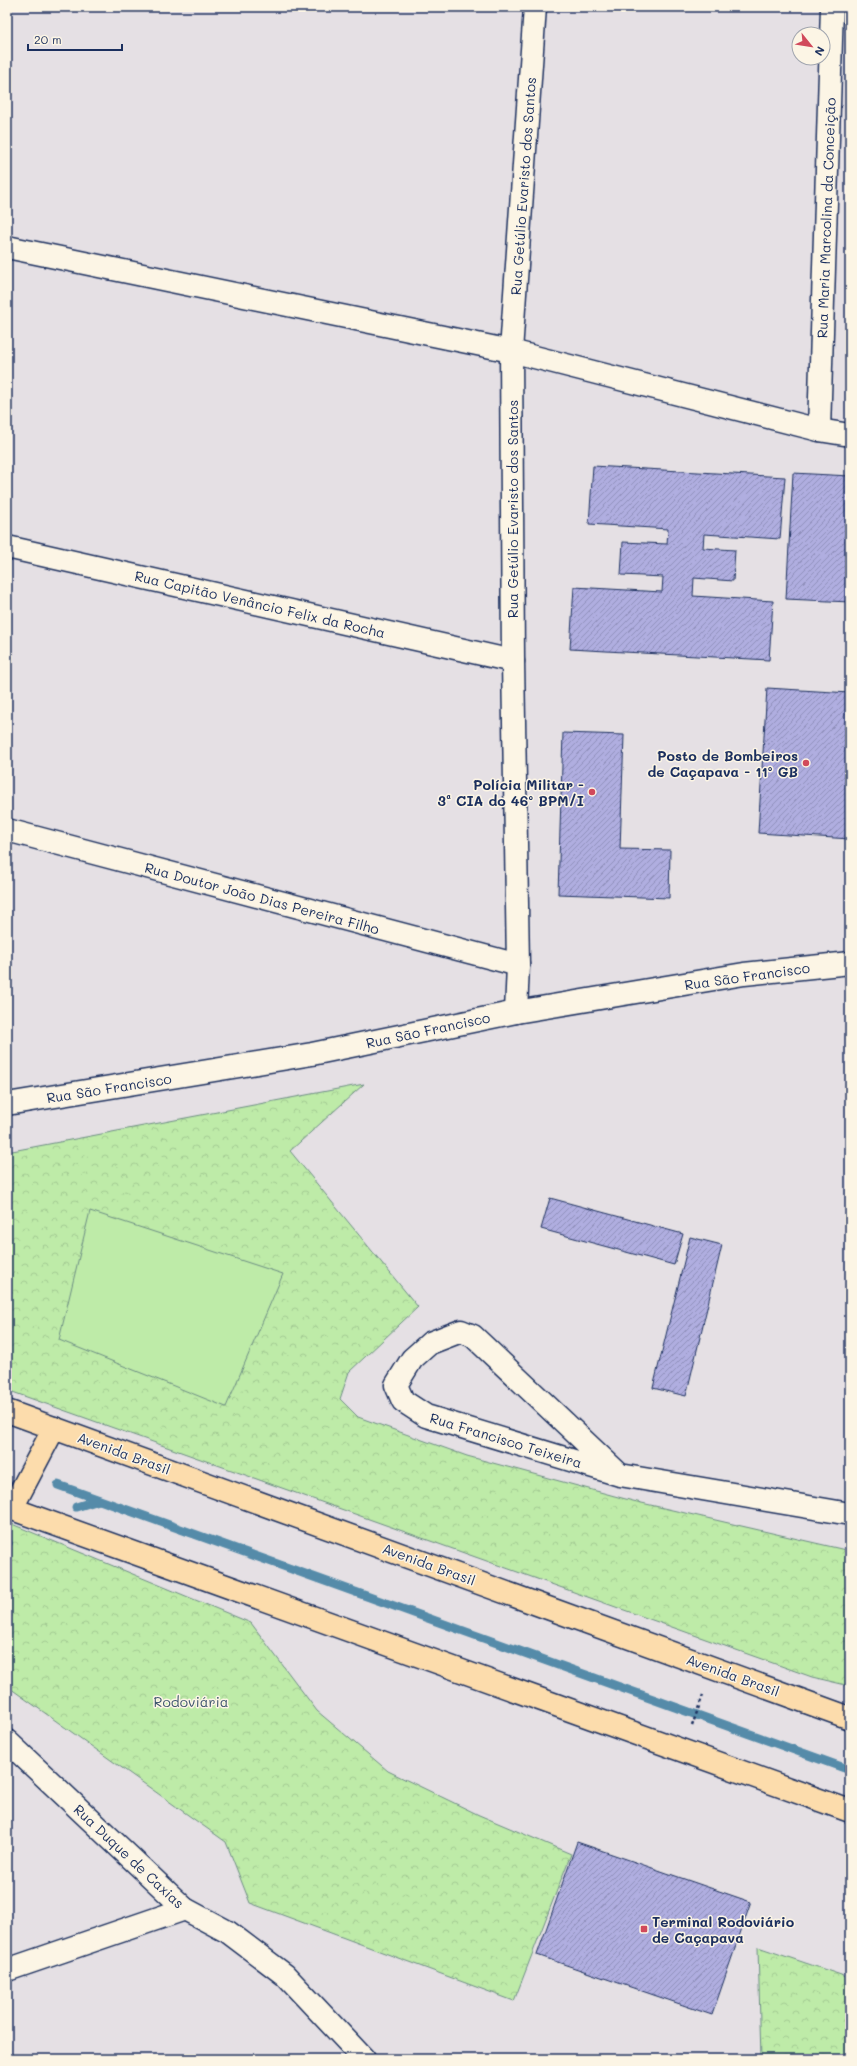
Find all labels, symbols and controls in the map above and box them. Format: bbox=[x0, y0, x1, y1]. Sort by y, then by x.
scale bar bbox=[28, 26, 122, 52]
north arrow bbox=[791, 26, 831, 66]
text: 20 m bbox=[34, 31, 62, 47]
text: N bbox=[812, 44, 829, 59]
street label: Rua Getúlio Evaristo dos Santos bbox=[506, 76, 540, 296]
street label: Rua Maria Marcolina da Conceição bbox=[812, 97, 840, 339]
street label: Rua Getúlio Evaristo dos Santos bbox=[503, 400, 522, 618]
street label: Rua Capitão Venâncio Felix da Rocha bbox=[133, 566, 387, 642]
place label: Posto de Bombeiros de Caçapava - 11º GB bbox=[647, 746, 798, 781]
marker: Posto de Bombeiros de Caçapava - 11º GB bbox=[801, 758, 811, 768]
place label: Polícia Militar - 3ª CIA do 46º BPM/I bbox=[438, 775, 584, 810]
marker: Polícia Militar - 3ª CIA do 46º BPM/I bbox=[587, 787, 597, 797]
street label: Rua Doutor João Dias Pereira Filho bbox=[143, 858, 381, 938]
street label: Rua São Francisco bbox=[683, 958, 811, 994]
street label: Rua São Francisco bbox=[364, 1008, 492, 1052]
street label: Rua São Francisco bbox=[45, 1069, 173, 1107]
street label: Rua Francisco Teixeira bbox=[428, 1408, 584, 1472]
street label: Avenida Brasil bbox=[75, 1427, 173, 1479]
street label: Avenida Brasil bbox=[380, 1538, 478, 1590]
street label: Avenida Brasil bbox=[684, 1649, 782, 1701]
park label: Rodoviária bbox=[154, 1692, 228, 1711]
street label: Rua Duque de Caxias bbox=[70, 1800, 188, 1912]
place label: Terminal Rodoviário de Caçapava bbox=[652, 1912, 795, 1947]
marker: Terminal Rodoviário de Caçapava bbox=[639, 1924, 649, 1934]

